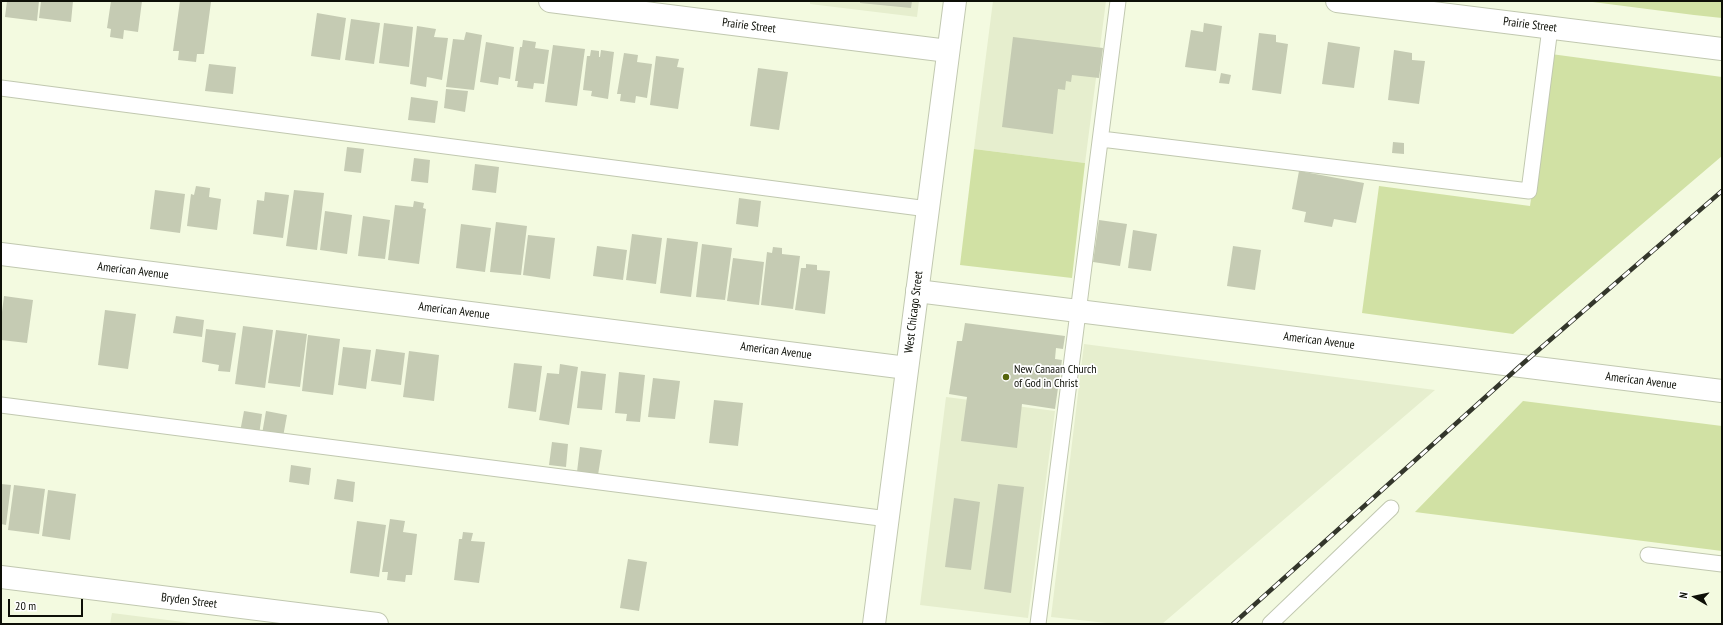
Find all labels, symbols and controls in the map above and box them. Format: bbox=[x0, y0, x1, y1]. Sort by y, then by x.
street label: Prairie Street bbox=[1502, 15, 1558, 35]
street label: Prairie Street bbox=[721, 16, 777, 36]
street label: American Avenue bbox=[97, 259, 169, 283]
street label: West Chicago Street bbox=[902, 270, 926, 354]
street label: American Avenue bbox=[418, 299, 490, 323]
street label: American Avenue bbox=[1283, 329, 1355, 353]
street label: American Avenue bbox=[740, 339, 812, 363]
place label: New Canaan Church of God in Christ bbox=[1014, 363, 1097, 391]
street label: American Avenue bbox=[1605, 369, 1677, 393]
marker: New Canaan Church of God in Christ bbox=[1001, 372, 1011, 382]
north arrow bbox=[1675, 577, 1715, 617]
street label: Bryden Street bbox=[160, 590, 218, 612]
scale bar bbox=[10, 591, 85, 617]
text: N bbox=[1676, 591, 1691, 599]
text: 20 m bbox=[15, 598, 36, 613]

